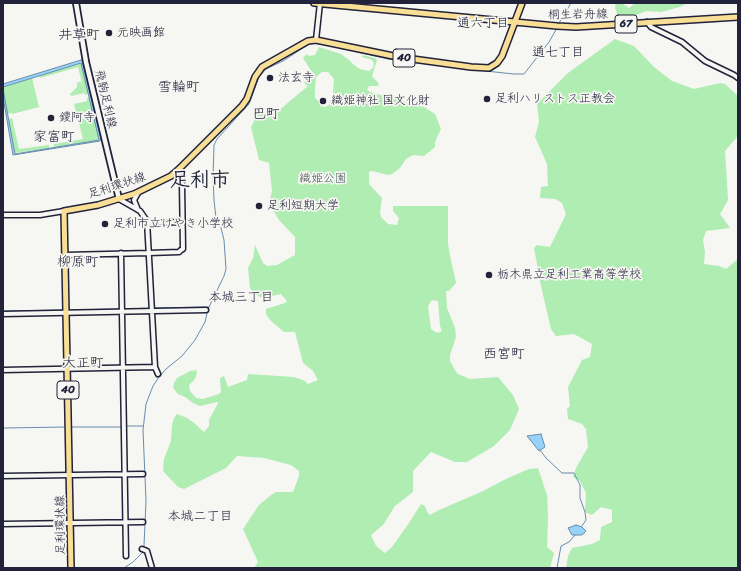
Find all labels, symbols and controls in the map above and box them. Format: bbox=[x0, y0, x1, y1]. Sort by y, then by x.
street label: 桐生岩舟線 bbox=[548, 7, 608, 23]
road number: 67 bbox=[615, 15, 637, 33]
district label: 通六丁目 bbox=[457, 16, 509, 32]
place label: 元映画館 bbox=[117, 26, 165, 40]
district label: 井草町 bbox=[58, 27, 100, 43]
marker: 元映画館 bbox=[104, 28, 114, 38]
district label: 通七丁目 bbox=[532, 45, 584, 61]
road number: 40 bbox=[393, 49, 415, 67]
street label: 飛駒足利線 bbox=[91, 68, 119, 130]
place label: 法玄寺 bbox=[278, 71, 314, 85]
marker: 法玄寺 bbox=[265, 73, 275, 83]
district label: 雪輪町 bbox=[158, 79, 200, 95]
place label: 足利ハリストス正教会 bbox=[495, 92, 615, 106]
place label: 織姫神社 国文化財 bbox=[331, 94, 430, 108]
marker: 足利ハリストス正教会 bbox=[482, 94, 492, 104]
marker: 織姫神社 国文化財 bbox=[318, 96, 328, 106]
district label: 巴町 bbox=[252, 106, 280, 122]
place label: 鑁阿寺 bbox=[59, 111, 95, 125]
marker: 鑁阿寺 bbox=[46, 113, 56, 123]
district label: 家富町 bbox=[33, 129, 75, 145]
district label: 足利市 bbox=[170, 169, 230, 193]
street label: 足利環状線 bbox=[86, 170, 148, 202]
park label: 織姫公園 bbox=[299, 172, 347, 186]
place label: 足利短期大学 bbox=[267, 199, 339, 213]
marker: 足利短期大学 bbox=[254, 201, 264, 211]
place label: 足利市立けやき小学校 bbox=[113, 217, 233, 231]
marker: 足利市立けやき小学校 bbox=[100, 219, 110, 229]
district label: 柳原町 bbox=[57, 254, 99, 270]
place label: 栃木県立足利工業高等学校 bbox=[497, 268, 641, 282]
marker: 栃木県立足利工業高等学校 bbox=[484, 270, 494, 280]
district label: 本城三丁目 bbox=[209, 290, 273, 306]
district label: 西宮町 bbox=[483, 346, 525, 362]
district label: 大正町 bbox=[62, 355, 104, 371]
road number: 40 bbox=[57, 381, 79, 399]
street label: 足利環状線 bbox=[53, 495, 69, 555]
district label: 本城二丁目 bbox=[168, 509, 232, 525]

